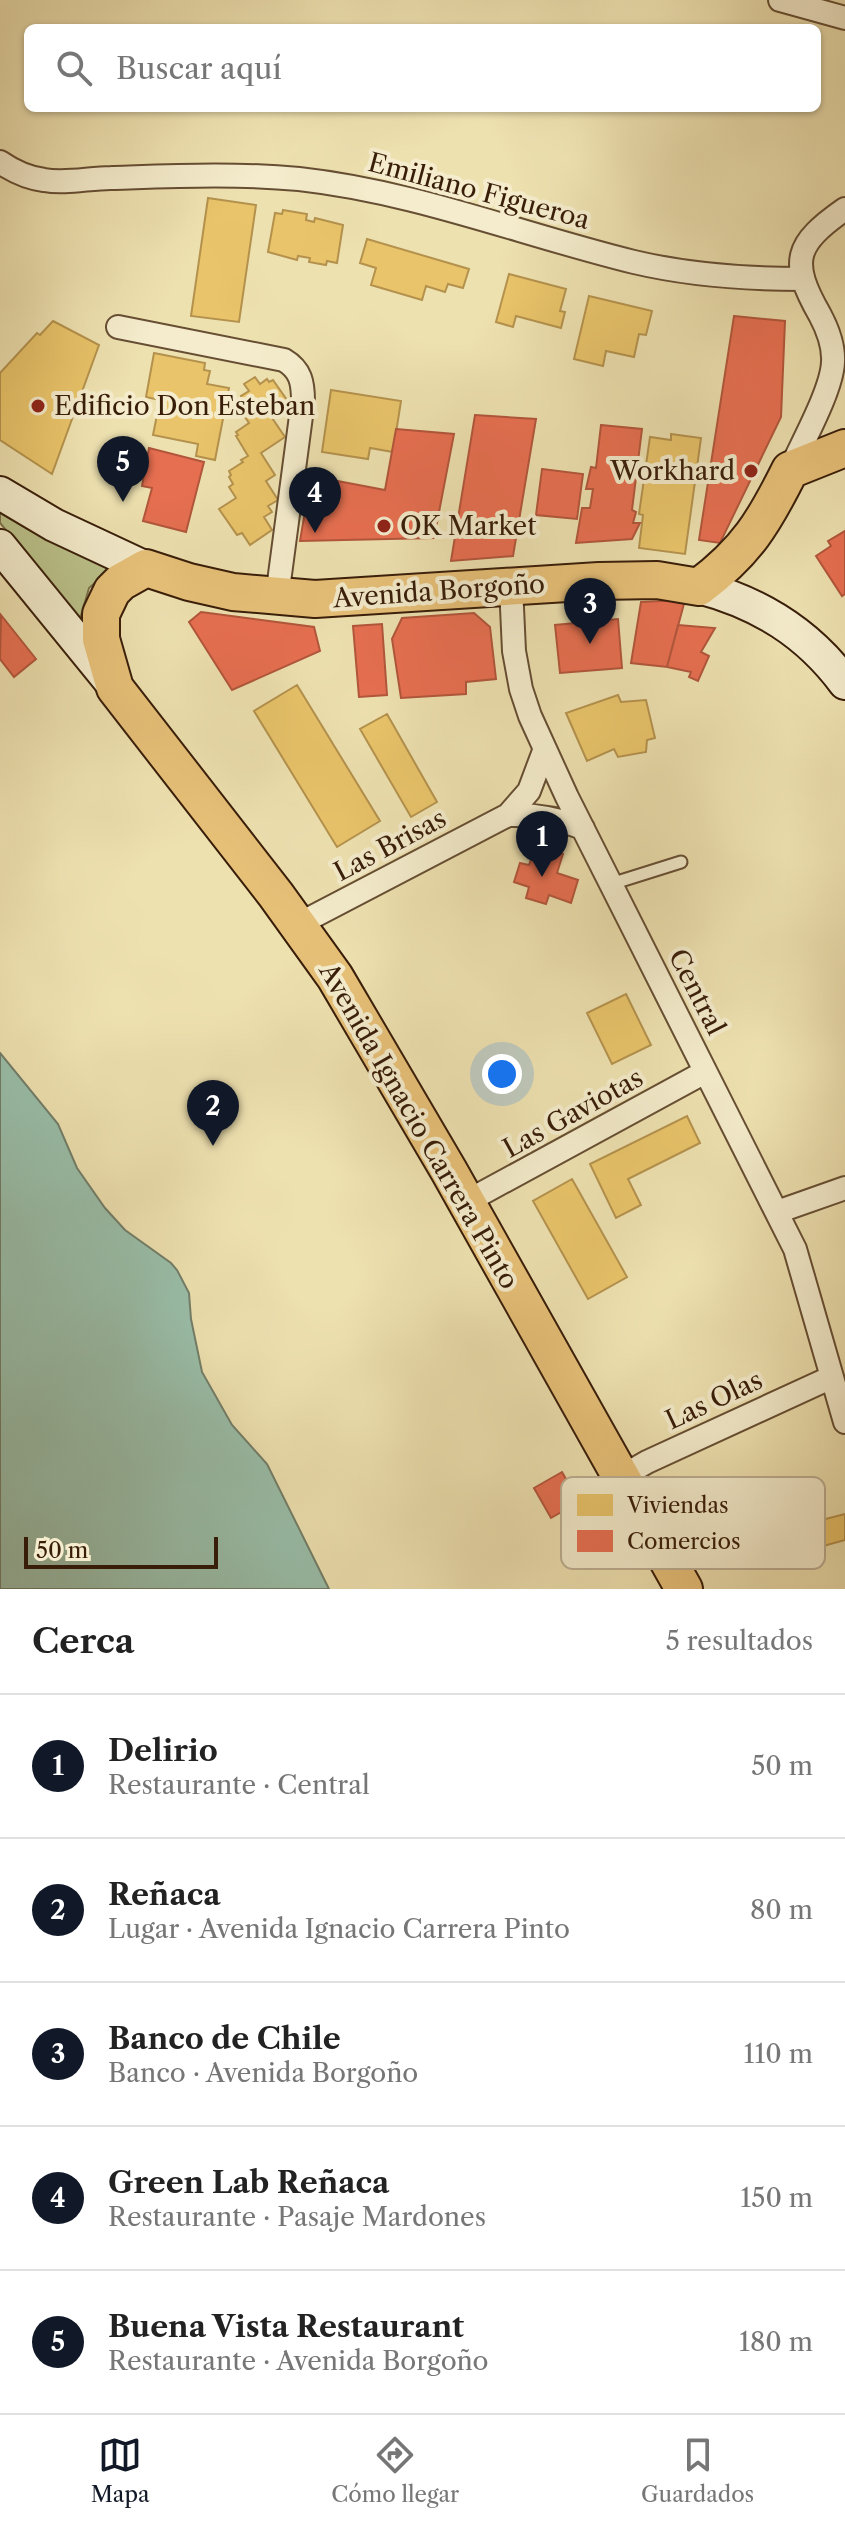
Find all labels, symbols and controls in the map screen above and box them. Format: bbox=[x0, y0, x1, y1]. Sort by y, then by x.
search box bbox=[24, 24, 821, 112]
icon: search bbox=[52, 46, 96, 90]
text: Buscar aquí bbox=[116, 50, 282, 87]
street label: Emiliano Figueroa bbox=[365, 146, 593, 236]
place label: Edificio Don Esteban bbox=[54, 390, 315, 422]
marker: Edificio Don Esteban bbox=[29, 397, 47, 415]
pin: 5 bbox=[97, 436, 149, 502]
place label: Workhard bbox=[609, 455, 735, 487]
marker: Workhard bbox=[742, 462, 760, 480]
pin: 4 bbox=[289, 467, 341, 533]
place label: OK Market bbox=[400, 510, 537, 542]
marker: OK Market bbox=[375, 517, 393, 535]
street label: Avenida Borgoño bbox=[331, 568, 546, 614]
pin: 3 bbox=[564, 578, 616, 644]
street label: Las Brisas bbox=[328, 802, 452, 888]
pin: 1 bbox=[516, 811, 568, 877]
street label: Central bbox=[662, 944, 732, 1041]
street label: Avenida Ignacio Carrera Pinto bbox=[312, 956, 526, 1295]
your location bbox=[482, 1054, 522, 1094]
street label: Las Gaviotas bbox=[497, 1061, 649, 1165]
pin: 2 bbox=[187, 1080, 239, 1146]
street label: Las Olas bbox=[660, 1364, 768, 1436]
legend bbox=[561, 1477, 825, 1569]
text: Viviendas bbox=[626, 1492, 729, 1519]
text: Comercios bbox=[627, 1528, 741, 1555]
scale bar bbox=[24, 1533, 218, 1569]
text: 50 m bbox=[36, 1537, 88, 1564]
text: Cerca bbox=[32, 1620, 134, 1662]
text: 5 resultados bbox=[666, 1625, 813, 1657]
text: Delirio bbox=[108, 1732, 218, 1769]
text: 1 bbox=[52, 1750, 64, 1782]
text: 50 m bbox=[751, 1750, 813, 1782]
text: Restaurante · Central bbox=[108, 1769, 370, 1801]
text: Reñaca bbox=[108, 1876, 221, 1913]
text: 2 bbox=[50, 1894, 66, 1926]
text: 80 m bbox=[750, 1894, 813, 1926]
text: Lugar · Avenida Ignacio Carrera Pinto bbox=[108, 1913, 570, 1945]
text: Banco de Chile bbox=[108, 2020, 341, 2057]
text: 3 bbox=[51, 2038, 65, 2070]
text: 110 m bbox=[744, 2038, 813, 2070]
text: Banco · Avenida Borgoño bbox=[108, 2057, 418, 2089]
text: Green Lab Reñaca bbox=[108, 2164, 389, 2201]
text: 4 bbox=[50, 2182, 66, 2214]
text: 150 m bbox=[740, 2182, 813, 2214]
text: Restaurante · Pasaje Mardones bbox=[108, 2201, 486, 2233]
text: Buena Vista Restaurant bbox=[108, 2308, 464, 2345]
text: 5 bbox=[51, 2326, 65, 2358]
text: 180 m bbox=[739, 2326, 813, 2358]
text: Restaurante · Avenida Borgoño bbox=[108, 2345, 489, 2377]
tab: Mapa bbox=[91, 2433, 150, 2508]
tab: Cómo llegar bbox=[331, 2433, 459, 2508]
tab: Guardados bbox=[641, 2433, 754, 2508]

